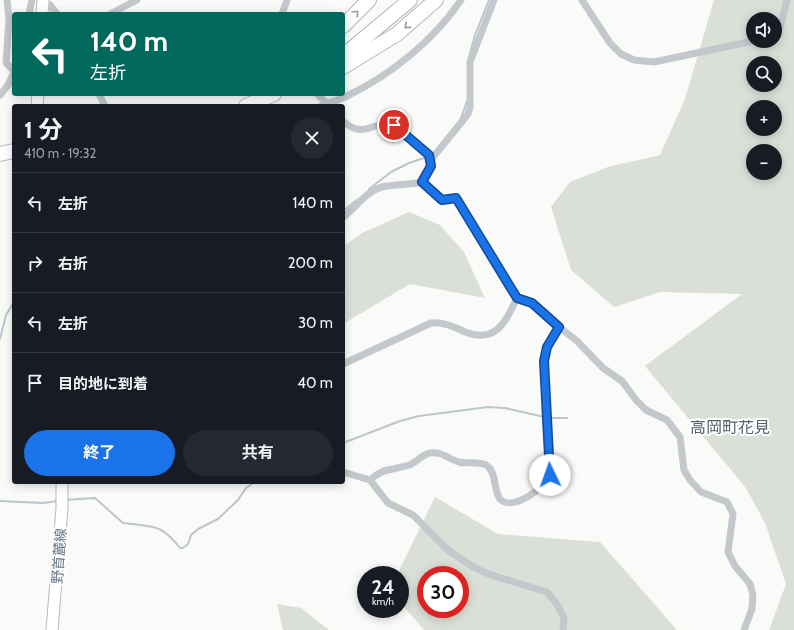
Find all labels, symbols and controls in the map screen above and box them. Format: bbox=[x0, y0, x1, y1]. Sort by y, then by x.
one-way arrow bbox=[351, 10, 359, 18]
map controls bbox=[746, 12, 782, 180]
button: sound bbox=[746, 12, 782, 48]
one-way arrow bbox=[404, 21, 412, 28]
text: 140 m bbox=[90, 24, 168, 58]
icon: left bbox=[24, 28, 76, 80]
button: search bbox=[746, 56, 782, 92]
text: 左折 bbox=[90, 62, 126, 84]
button: + bbox=[746, 100, 782, 136]
pin bbox=[377, 108, 411, 142]
icon: arrive bbox=[383, 114, 405, 136]
text: 1 分 bbox=[24, 115, 62, 144]
button: close bbox=[291, 117, 333, 159]
button: − bbox=[746, 144, 782, 180]
text: 410 m · 19:32 bbox=[24, 145, 96, 161]
icon: left bbox=[24, 192, 46, 214]
text: 140 m bbox=[292, 194, 333, 212]
text: 左折 bbox=[58, 195, 88, 213]
icon: right bbox=[24, 252, 46, 274]
text: 200 m bbox=[288, 254, 333, 272]
text: 右折 bbox=[58, 255, 88, 273]
icon: left bbox=[24, 312, 46, 334]
text: 30 m bbox=[298, 314, 333, 332]
text: 左折 bbox=[58, 315, 88, 333]
icon: arrive bbox=[24, 372, 46, 394]
text: 40 m bbox=[297, 374, 333, 392]
text: 目的地に到着 bbox=[58, 375, 148, 393]
district label: 高岡町花見 bbox=[690, 418, 770, 437]
button: 終了 bbox=[24, 430, 175, 476]
button: 共有 bbox=[183, 430, 333, 476]
position arrow bbox=[529, 454, 571, 496]
street label: 野首麓線 bbox=[48, 527, 70, 585]
speed limit sign: 30 bbox=[417, 566, 469, 618]
text: 24 bbox=[372, 575, 395, 599]
text: km/h bbox=[372, 595, 394, 608]

